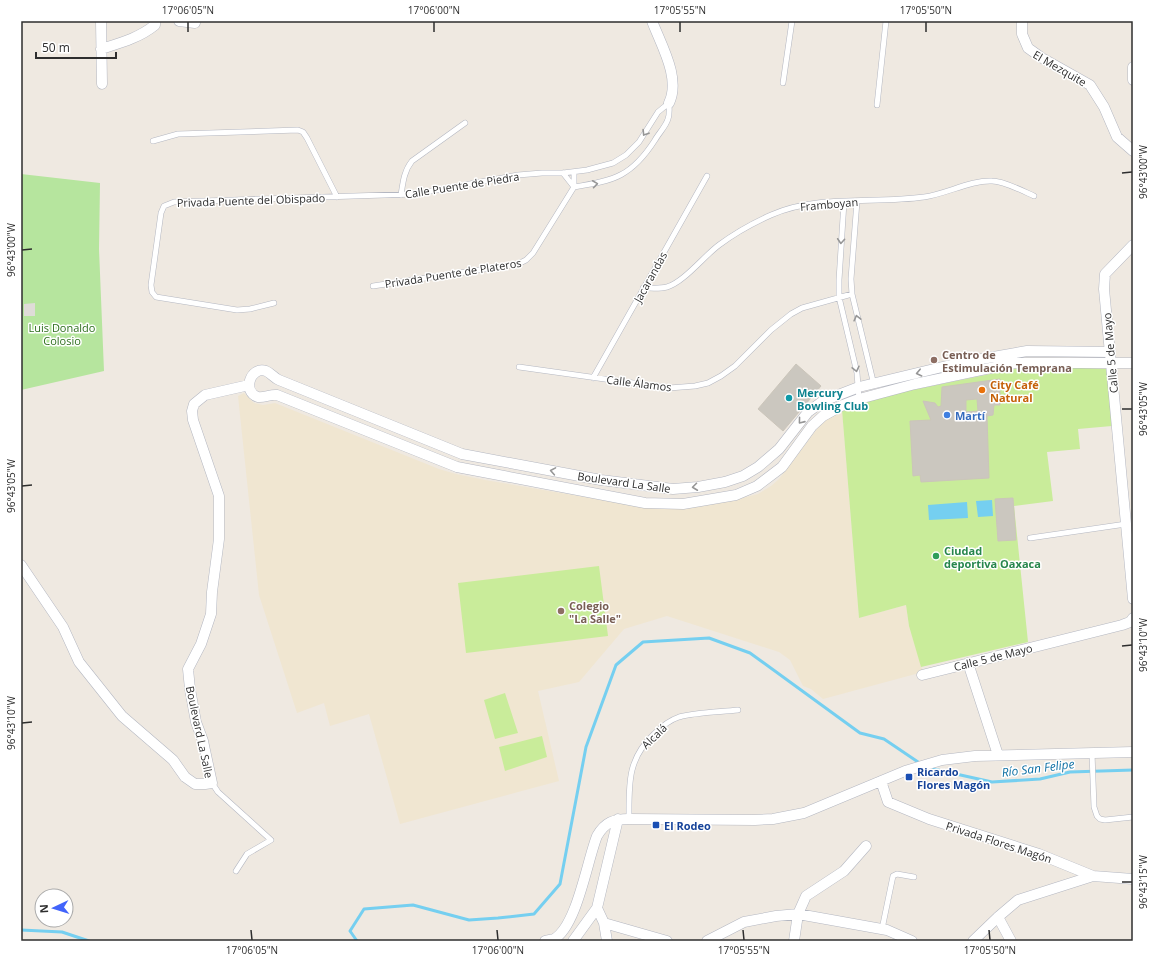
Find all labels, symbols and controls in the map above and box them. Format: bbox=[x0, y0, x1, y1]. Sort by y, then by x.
text: 17°06'05"N bbox=[162, 3, 214, 17]
text: 17°06'00"N bbox=[408, 3, 460, 17]
text: 17°05'55"N bbox=[654, 3, 706, 17]
text: 17°05'50"N bbox=[900, 3, 952, 17]
scale bar bbox=[36, 34, 116, 60]
text: 50 m bbox=[42, 39, 70, 56]
street label: El Mezquite bbox=[1031, 47, 1089, 89]
one-way arrow bbox=[643, 129, 650, 136]
text: 96°43'00"W bbox=[1136, 144, 1150, 199]
street label: Calle Puente de Piedra bbox=[404, 169, 520, 201]
one-way arrow bbox=[592, 180, 598, 189]
street label: Privada Puente del Obispado bbox=[177, 190, 326, 210]
street label: Framboyan bbox=[799, 194, 859, 214]
text: 96°43'00"W bbox=[4, 222, 18, 277]
one-way arrow bbox=[837, 238, 846, 244]
street label: Jacarandas bbox=[629, 249, 670, 306]
street label: Privada Puente de Plateros bbox=[384, 255, 522, 291]
street label: Calle 5 de Mayo bbox=[1099, 312, 1121, 394]
one-way arrow bbox=[854, 315, 862, 322]
park label: Luis Donaldo Colosio bbox=[29, 320, 96, 348]
place label: Centro de Estimulación Temprana bbox=[942, 347, 1072, 375]
marker: Centro de Estimulación Temprana bbox=[929, 355, 939, 365]
one-way arrow bbox=[852, 365, 860, 372]
one-way arrow bbox=[916, 368, 922, 376]
street label: Calle Álamos bbox=[606, 372, 672, 394]
place label: City Café Natural bbox=[990, 377, 1039, 405]
text: 96°43'05"W bbox=[1136, 381, 1150, 436]
place label: Mercury Bowling Club bbox=[797, 385, 868, 413]
marker: City Café Natural bbox=[977, 385, 987, 395]
marker: Mercury Bowling Club bbox=[784, 393, 794, 403]
place label: Martí bbox=[955, 408, 986, 423]
marker: Martí bbox=[942, 410, 952, 420]
one-way arrow bbox=[799, 416, 806, 423]
text: 96°43'05"W bbox=[4, 458, 18, 513]
one-way arrow bbox=[549, 468, 556, 476]
street label: Boulevard La Salle bbox=[577, 468, 671, 496]
one-way arrow bbox=[692, 482, 698, 491]
place label: Ciudad deportiva Oaxaca bbox=[944, 543, 1041, 571]
marker: Ciudad deportiva Oaxaca bbox=[931, 551, 941, 561]
place label: Colegio "La Salle" bbox=[569, 598, 621, 626]
marker: Colegio "La Salle" bbox=[556, 606, 566, 616]
text: 96°43'10"W bbox=[1136, 617, 1150, 672]
street label: Calle 5 de Mayo bbox=[952, 640, 1034, 674]
street label: Boulevard La Salle bbox=[183, 685, 217, 779]
text: 96°43'10"W bbox=[4, 695, 18, 750]
street label: Alcalá bbox=[638, 720, 670, 752]
water label: Río San Felipe bbox=[1001, 755, 1075, 781]
place label: Ricardo Flores Magón bbox=[917, 764, 990, 792]
marker: Ricardo Flores Magón bbox=[904, 772, 914, 782]
place label: El Rodeo bbox=[664, 818, 711, 833]
street label: Privada Flores Magón bbox=[944, 818, 1054, 866]
marker: El Rodeo bbox=[651, 820, 661, 830]
text: 96°43'15"W bbox=[1136, 854, 1150, 909]
north arrow bbox=[34, 888, 74, 928]
text: N bbox=[36, 904, 51, 914]
text: 17°06'05"N bbox=[226, 943, 278, 957]
text: 17°06'00"N bbox=[472, 943, 524, 957]
text: 17°05'55"N bbox=[718, 943, 770, 957]
text: 17°05'50"N bbox=[964, 943, 1016, 957]

